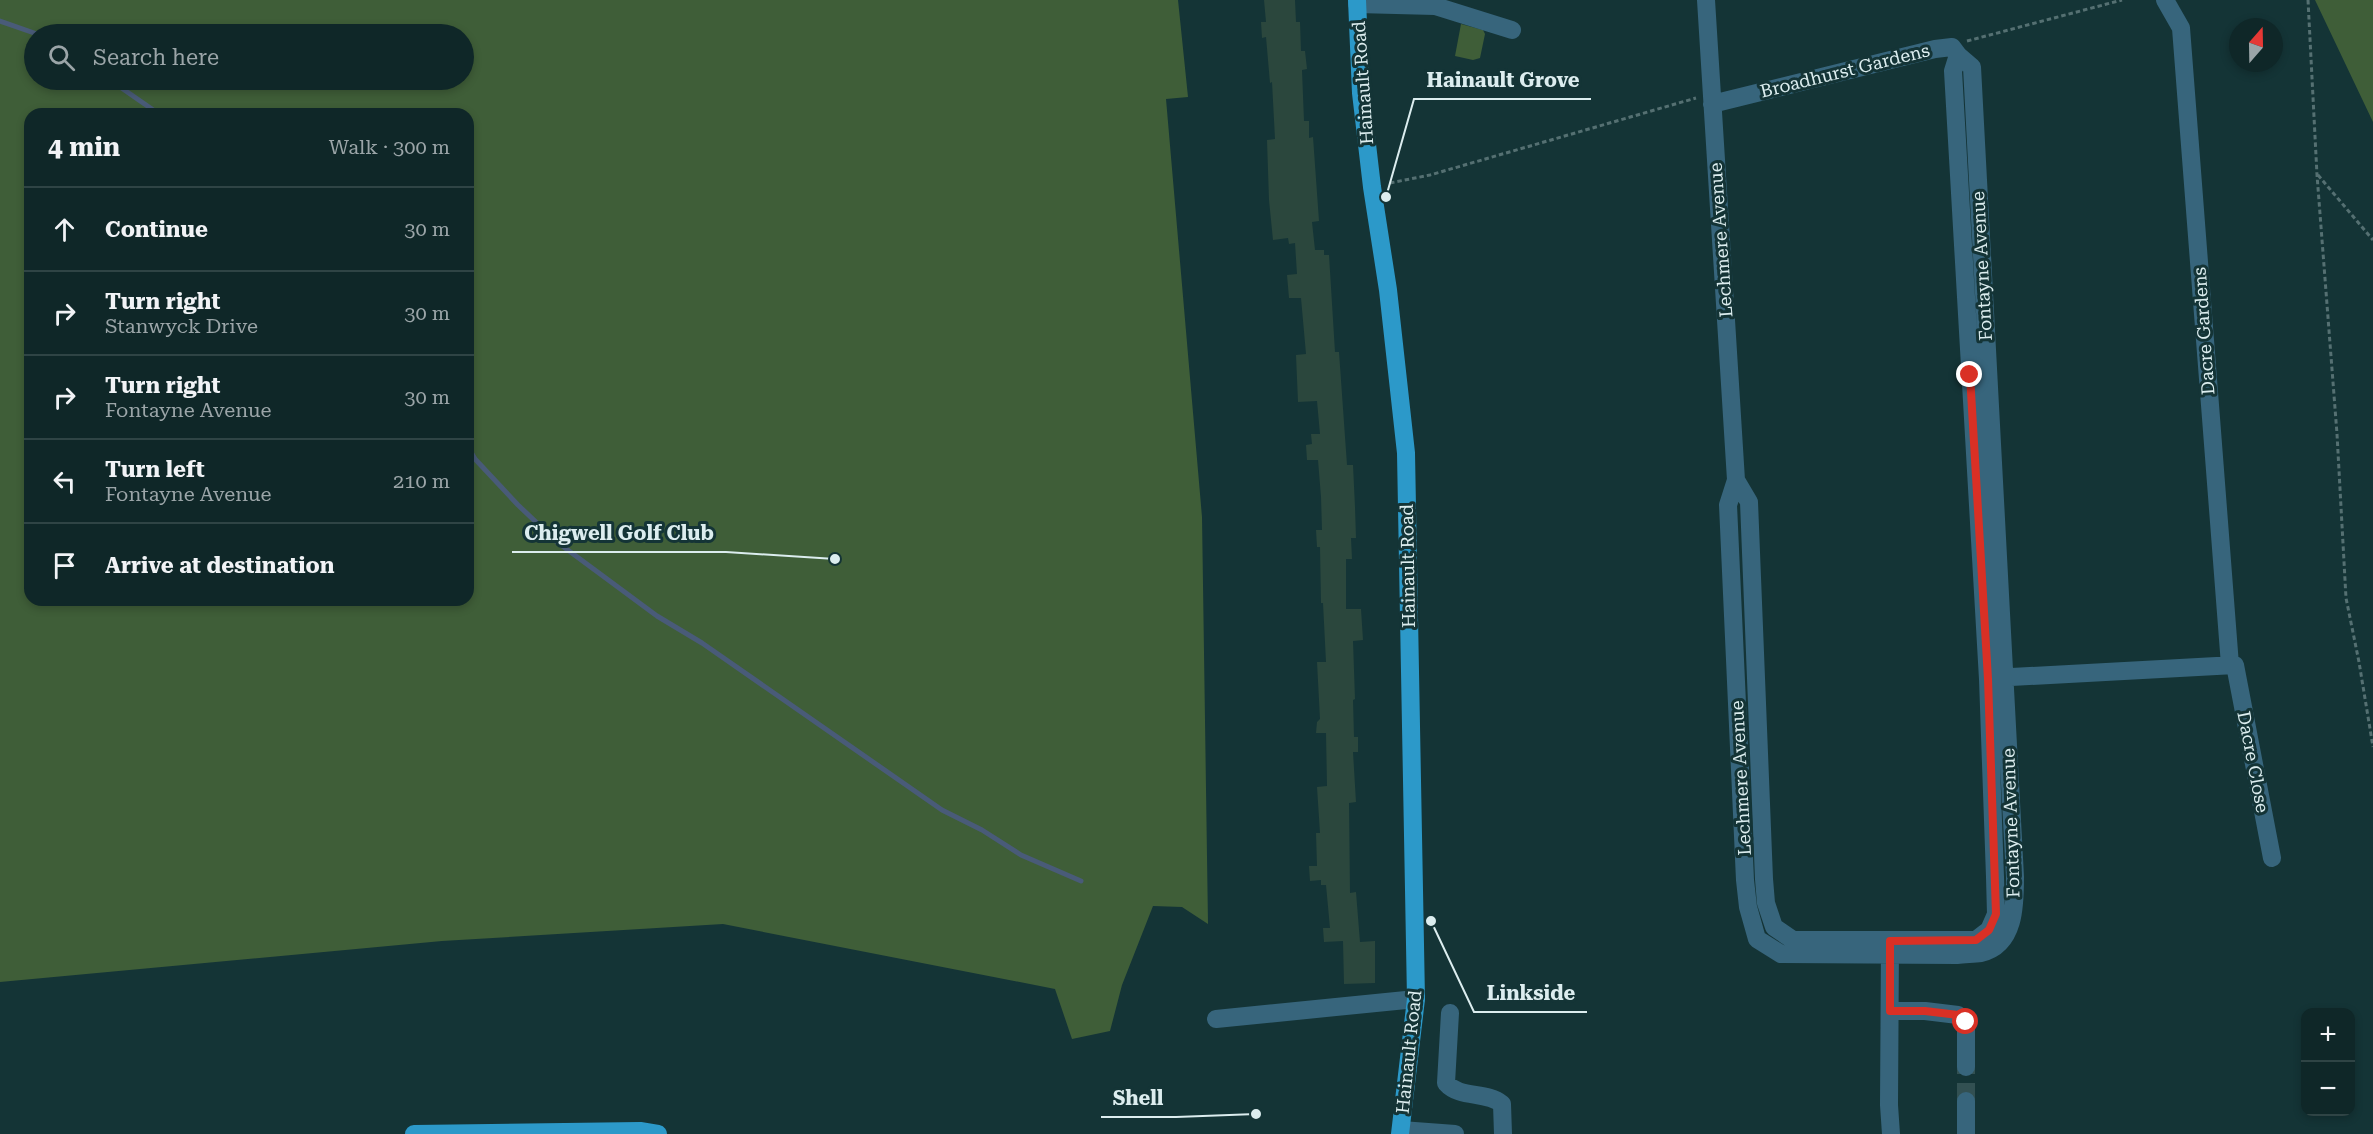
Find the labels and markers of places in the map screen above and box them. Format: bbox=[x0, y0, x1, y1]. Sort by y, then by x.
callout: Hainault Grove bbox=[1414, 61, 1591, 99]
callout: Chigwell Golf Club bbox=[512, 514, 726, 552]
callout: Linkside bbox=[1474, 974, 1587, 1012]
callout: Shell bbox=[1101, 1079, 1176, 1117]

